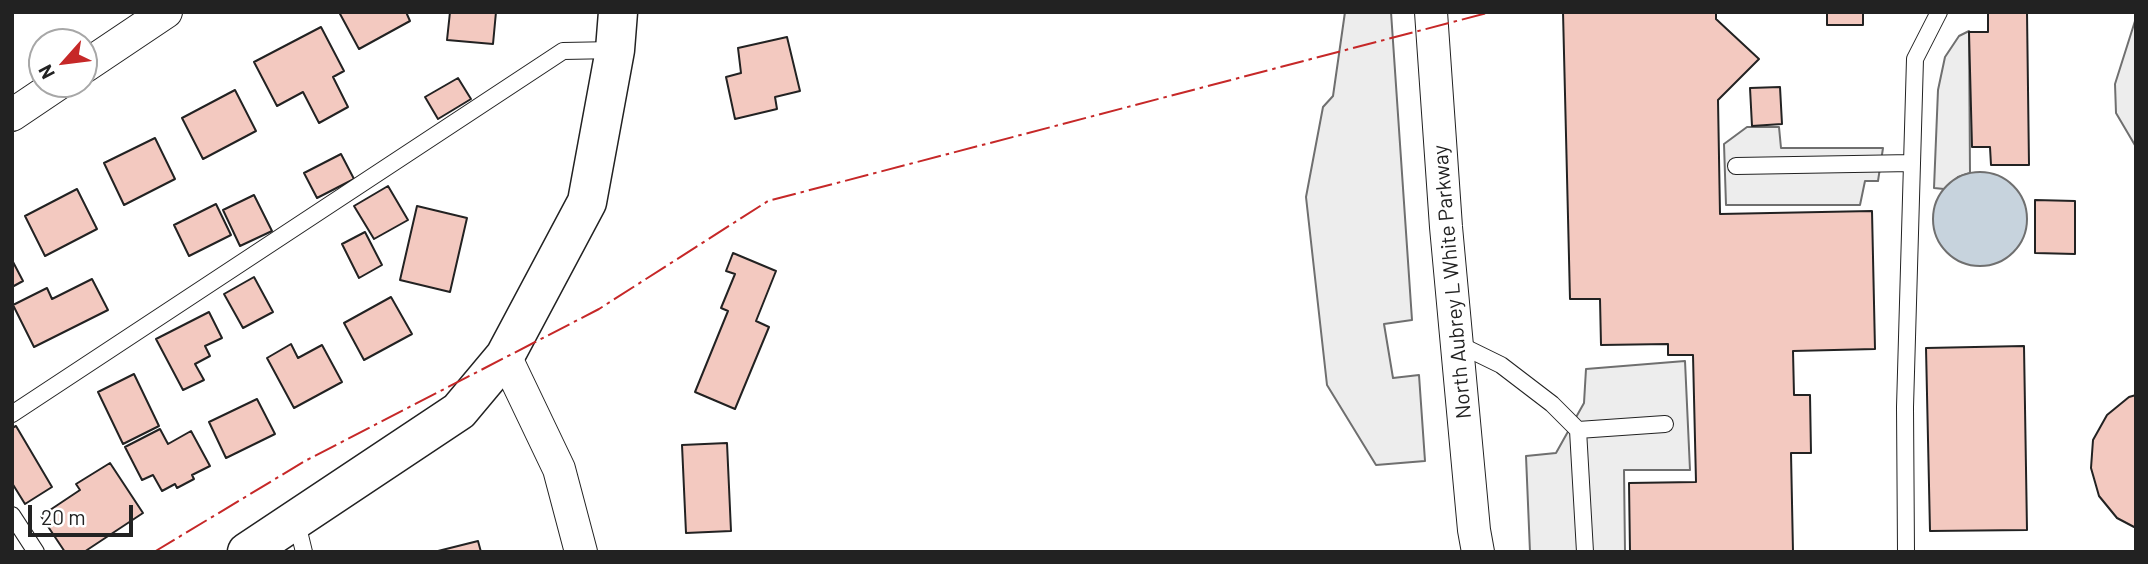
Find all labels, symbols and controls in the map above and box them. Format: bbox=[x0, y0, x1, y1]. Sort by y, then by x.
north arrow bbox=[28, 28, 98, 98]
text: N bbox=[33, 61, 59, 83]
street label: North Aubrey L White Parkway bbox=[1427, 144, 1477, 420]
scale bar bbox=[32, 490, 136, 534]
text: 20 m bbox=[41, 504, 86, 529]

